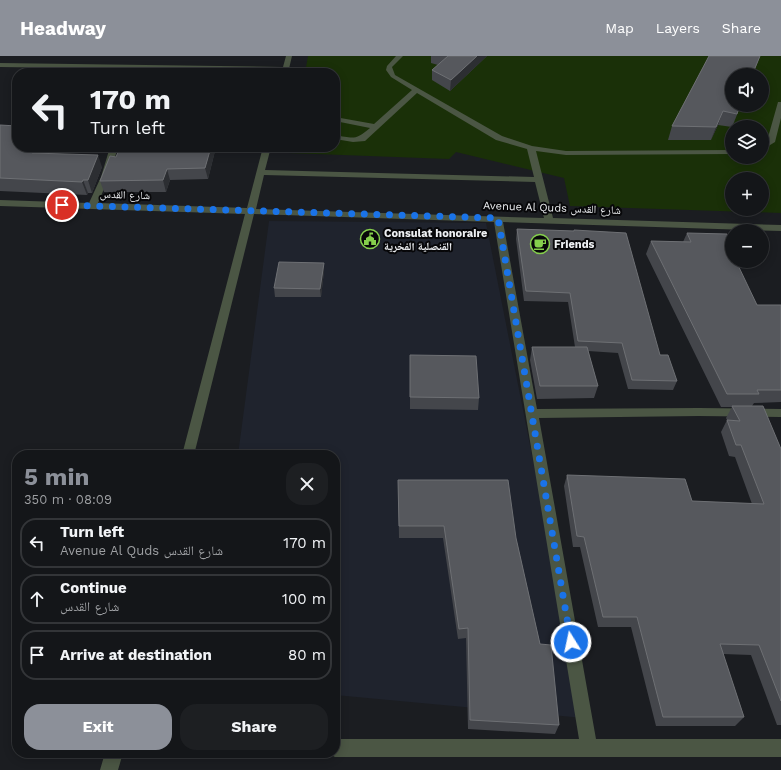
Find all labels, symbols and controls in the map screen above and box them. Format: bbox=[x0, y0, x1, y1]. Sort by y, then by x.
text: Headway bbox=[20, 17, 106, 40]
text: Map bbox=[605, 20, 634, 36]
text: Layers bbox=[656, 20, 700, 36]
text: Share bbox=[722, 20, 761, 36]
map controls bbox=[725, 68, 769, 268]
button: sound bbox=[725, 68, 769, 112]
text: 170 m bbox=[90, 83, 171, 116]
icon: left bbox=[24, 84, 76, 136]
text: Turn left bbox=[90, 117, 165, 138]
button: layers bbox=[725, 120, 769, 164]
button: + bbox=[725, 172, 769, 216]
pin bbox=[45, 188, 79, 222]
street label: شارع القدس bbox=[100, 188, 150, 202]
icon: arrive bbox=[51, 194, 73, 216]
street label: Avenue Al Quds شارع القدس bbox=[483, 199, 621, 217]
button: − bbox=[725, 224, 769, 268]
place label: Consulat honoraire القنصلية الفخرية bbox=[384, 227, 487, 253]
public building icon: Consulat honoraire القنصلية الفخرية bbox=[359, 228, 381, 250]
cafe icon: Friends bbox=[529, 233, 551, 255]
place label: Friends bbox=[554, 238, 595, 251]
text: 5 min bbox=[24, 463, 89, 491]
button: close bbox=[286, 463, 328, 505]
text: 350 m · 08:09 bbox=[24, 492, 112, 507]
text: Turn left bbox=[60, 523, 124, 541]
icon: left bbox=[26, 532, 48, 554]
text: 170 m bbox=[283, 534, 326, 552]
text: Avenue Al Quds شارع القدس bbox=[60, 543, 223, 558]
text: Continue bbox=[60, 579, 127, 597]
icon: ahead bbox=[26, 588, 48, 610]
text: 100 m bbox=[282, 590, 326, 608]
text: شارع القدس bbox=[60, 599, 119, 614]
position arrow bbox=[550, 621, 592, 663]
icon: arrive bbox=[26, 644, 48, 666]
text: Arrive at destination bbox=[60, 646, 212, 664]
text: 80 m bbox=[288, 646, 326, 664]
button: Exit bbox=[24, 704, 172, 750]
button: Share bbox=[180, 704, 328, 750]

